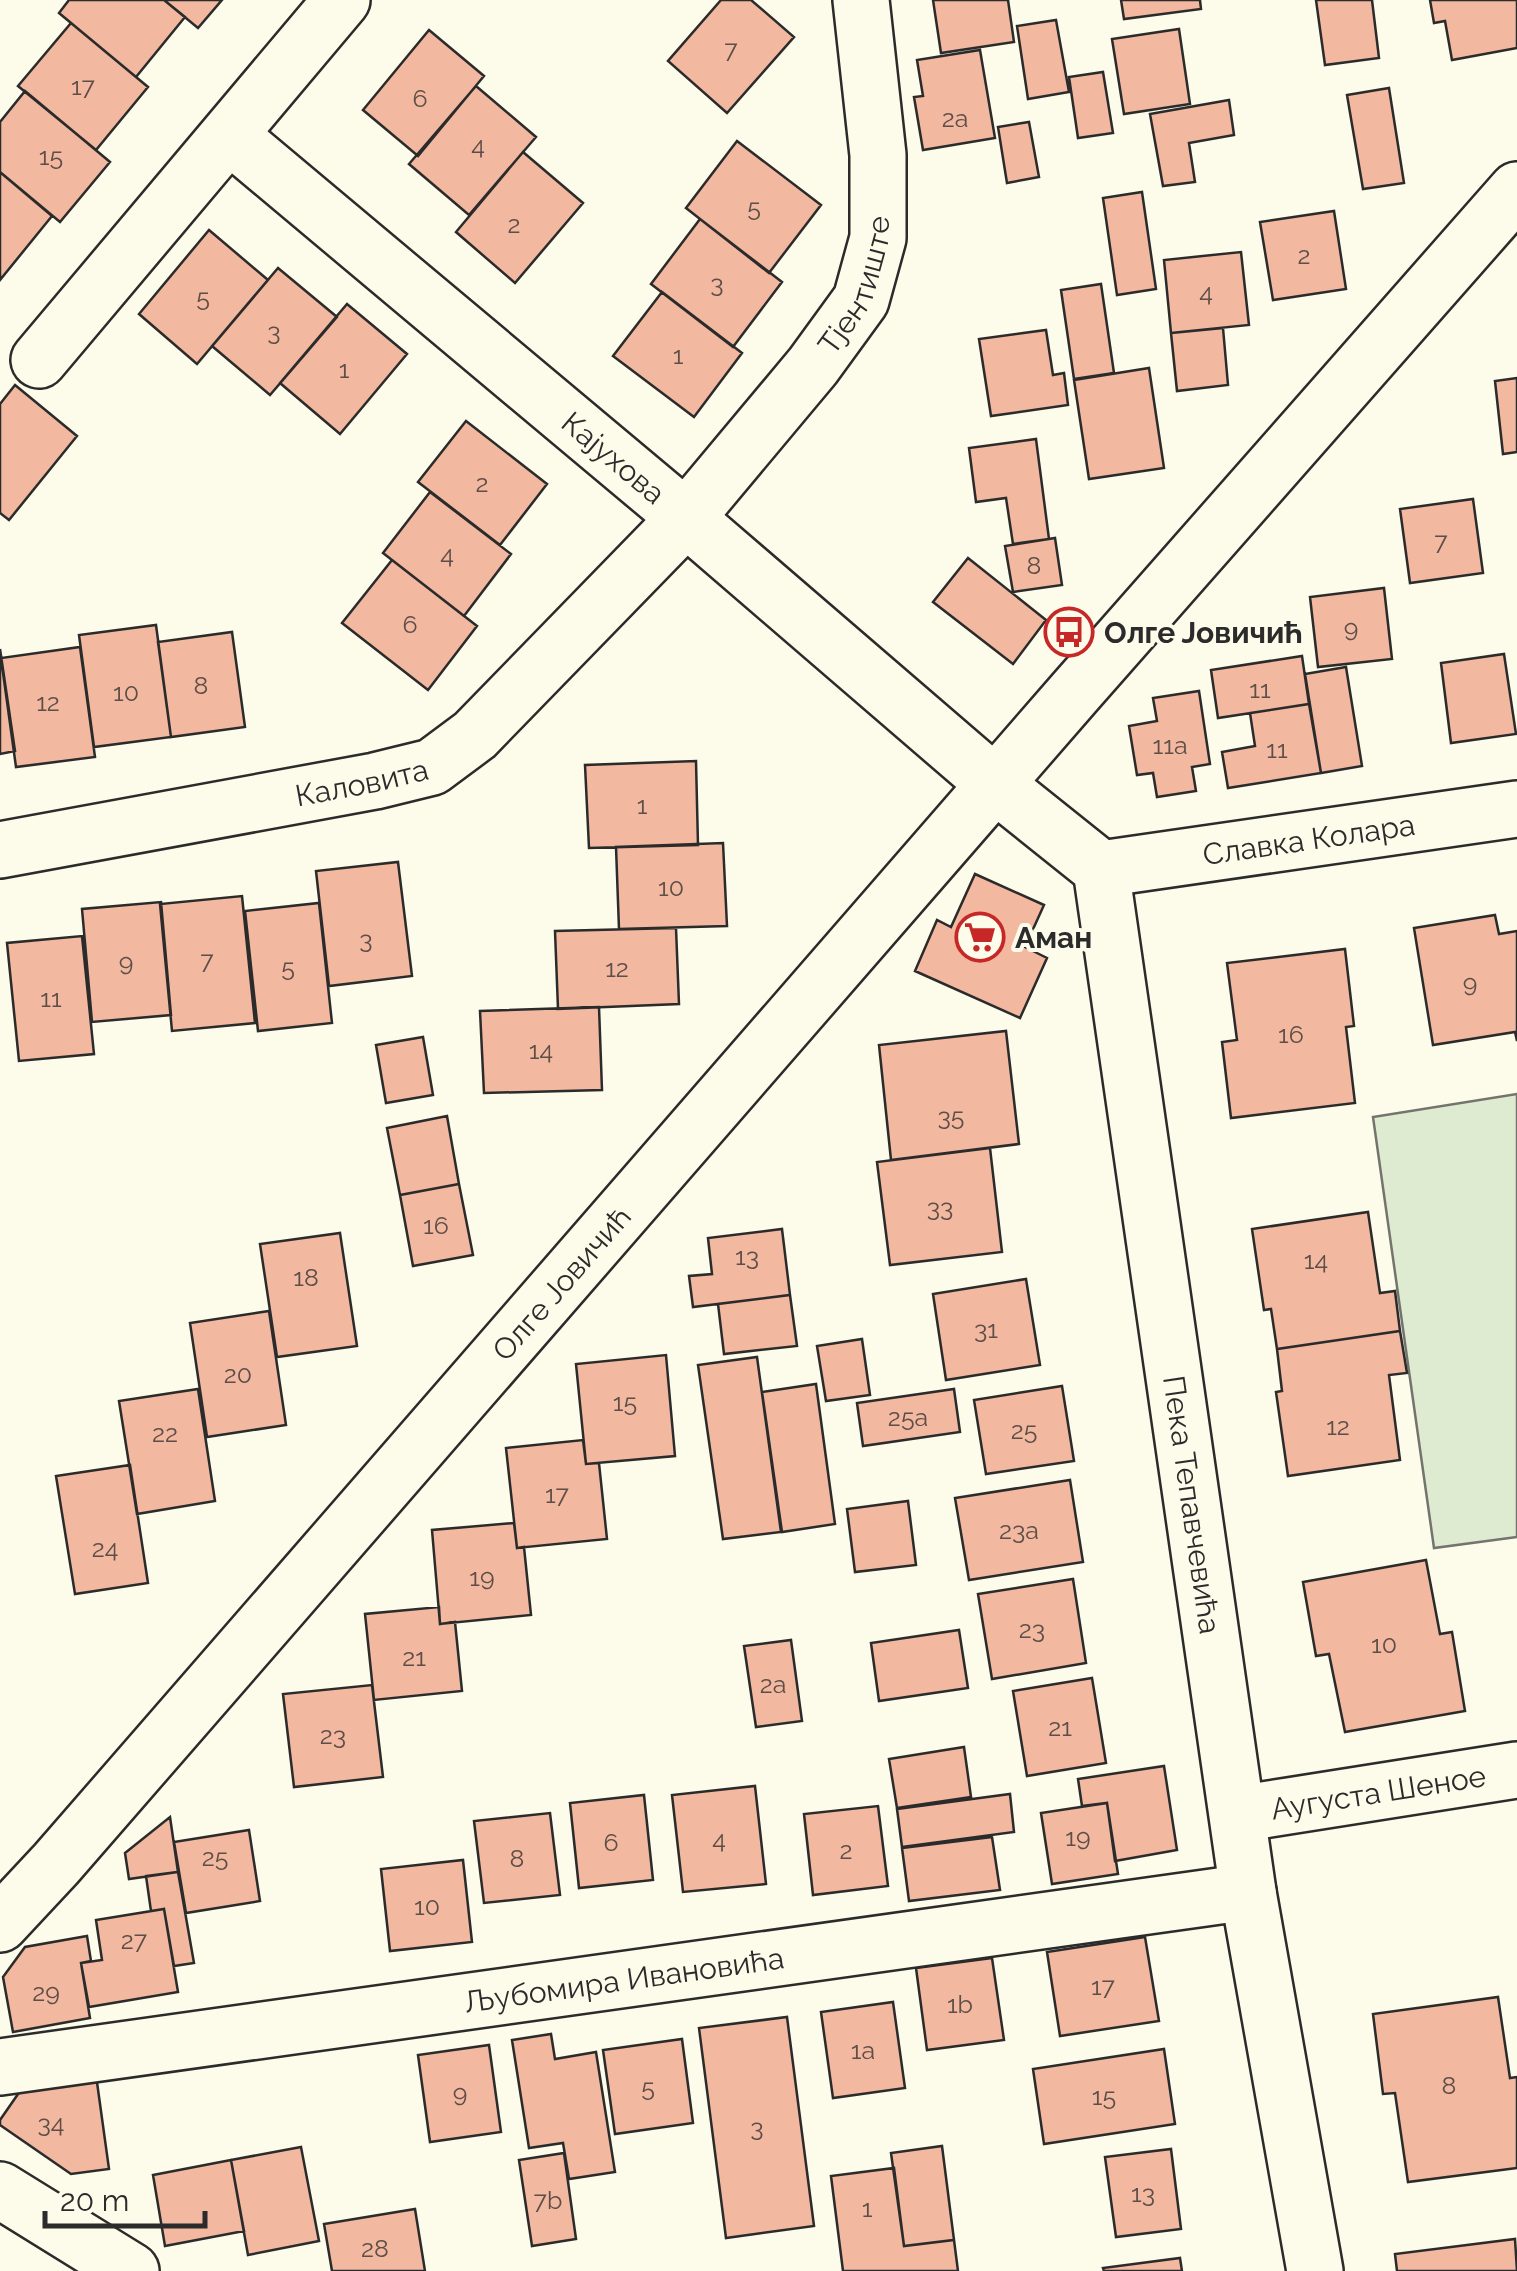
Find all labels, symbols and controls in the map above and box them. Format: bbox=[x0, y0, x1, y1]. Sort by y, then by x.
house number: 7 bbox=[724, 34, 738, 64]
house number: 17 bbox=[71, 71, 96, 101]
house number: 6 bbox=[412, 83, 428, 113]
house number: 2a bbox=[942, 103, 968, 133]
house number: 4 bbox=[471, 130, 485, 160]
house number: 15 bbox=[39, 141, 63, 171]
house number: 5 bbox=[747, 192, 761, 222]
house number: 2 bbox=[507, 209, 521, 239]
street label: Тјентиште bbox=[810, 216, 896, 360]
house number: 2 bbox=[1297, 240, 1311, 270]
house number: 3 bbox=[710, 268, 724, 298]
house number: 4 bbox=[1199, 277, 1213, 307]
house number: 5 bbox=[196, 282, 210, 312]
house number: 3 bbox=[267, 316, 281, 346]
house number: 1 bbox=[673, 340, 684, 370]
house number: 1 bbox=[339, 354, 350, 384]
street label: Кајухова bbox=[555, 404, 672, 511]
house number: 2 bbox=[475, 468, 489, 498]
house number: 7 bbox=[1434, 526, 1448, 556]
house number: 4 bbox=[440, 539, 454, 569]
house number: 8 bbox=[1027, 550, 1041, 580]
bus stop icon: Олге Јовичић bbox=[1043, 606, 1095, 658]
house number: 6 bbox=[402, 609, 418, 639]
house number: 9 bbox=[1344, 613, 1358, 643]
place label: Олге Јовичић bbox=[1104, 615, 1303, 650]
house number: 8 bbox=[194, 670, 208, 700]
house number: 11 bbox=[1249, 674, 1271, 704]
house number: 10 bbox=[113, 677, 139, 707]
house number: 12 bbox=[36, 687, 60, 717]
house number: 11a bbox=[1152, 730, 1188, 760]
house number: 11 bbox=[1266, 734, 1288, 764]
street label: Каловита bbox=[292, 751, 432, 813]
house number: 1 bbox=[637, 790, 648, 820]
street label: Славка Колара bbox=[1200, 806, 1417, 872]
house number: 10 bbox=[658, 872, 684, 902]
supermarket icon: Аман bbox=[954, 911, 1006, 963]
place label: Аман bbox=[1015, 920, 1092, 955]
house number: 3 bbox=[359, 924, 373, 954]
house number: 7 bbox=[200, 945, 214, 975]
house number: 9 bbox=[119, 947, 133, 977]
house number: 5 bbox=[281, 952, 295, 982]
house number: 12 bbox=[605, 953, 629, 983]
house number: 9 bbox=[1463, 968, 1477, 998]
house number: 11 bbox=[40, 983, 62, 1013]
house number: 16 bbox=[1278, 1019, 1304, 1049]
house number: 14 bbox=[529, 1035, 553, 1065]
house number: 35 bbox=[938, 1101, 964, 1131]
house number: 33 bbox=[927, 1192, 953, 1222]
street label: Олге Јовичић bbox=[485, 1199, 638, 1367]
house number: 16 bbox=[423, 1210, 449, 1240]
house number: 13 bbox=[735, 1241, 759, 1271]
house number: 14 bbox=[1304, 1245, 1328, 1275]
house number: 18 bbox=[293, 1262, 319, 1292]
house number: 31 bbox=[974, 1314, 998, 1344]
house number: 20 bbox=[224, 1359, 252, 1389]
street label: Пека Тепавчевића bbox=[1156, 1373, 1228, 1636]
house number: 15 bbox=[613, 1387, 637, 1417]
house number: 25a bbox=[888, 1402, 928, 1432]
house number: 12 bbox=[1326, 1411, 1350, 1441]
house number: 25 bbox=[1011, 1415, 1037, 1445]
house number: 22 bbox=[152, 1418, 178, 1448]
house number: 17 bbox=[545, 1479, 570, 1509]
house number: 23a bbox=[999, 1515, 1039, 1545]
house number: 24 bbox=[92, 1533, 118, 1563]
house number: 19 bbox=[469, 1562, 495, 1592]
house number: 23 bbox=[1019, 1614, 1045, 1644]
house number: 10 bbox=[1371, 1629, 1397, 1659]
house number: 21 bbox=[402, 1642, 426, 1672]
house number: 2a bbox=[760, 1669, 786, 1699]
house number: 21 bbox=[1048, 1712, 1072, 1742]
house number: 23 bbox=[320, 1720, 346, 1750]
street label: Аугуста Шеное bbox=[1268, 1758, 1488, 1826]
house number: 19 bbox=[1065, 1822, 1091, 1852]
house number: 4 bbox=[712, 1824, 726, 1854]
house number: 6 bbox=[603, 1827, 619, 1857]
house number: 2 bbox=[839, 1835, 853, 1865]
house number: 25 bbox=[202, 1842, 228, 1872]
house number: 8 bbox=[510, 1843, 524, 1873]
house number: 10 bbox=[414, 1891, 440, 1921]
house number: 27 bbox=[121, 1925, 148, 1955]
street label: Љубомира Ивановића bbox=[462, 1940, 786, 2019]
house number: 17 bbox=[1091, 1971, 1116, 2001]
house number: 29 bbox=[32, 1977, 60, 2007]
house number: 1b bbox=[947, 1989, 973, 2019]
house number: 1a bbox=[851, 2035, 875, 2065]
house number: 8 bbox=[1442, 2070, 1456, 2100]
house number: 5 bbox=[641, 2072, 655, 2102]
house number: 9 bbox=[453, 2078, 467, 2108]
house number: 15 bbox=[1092, 2081, 1116, 2111]
house number: 34 bbox=[37, 2108, 65, 2138]
house number: 3 bbox=[750, 2112, 764, 2142]
scale bar bbox=[45, 2166, 205, 2228]
house number: 13 bbox=[1131, 2178, 1155, 2208]
text: 20 m bbox=[60, 2183, 129, 2218]
house number: 7b bbox=[534, 2185, 562, 2215]
house number: 1 bbox=[862, 2193, 873, 2223]
house number: 28 bbox=[361, 2233, 389, 2263]

